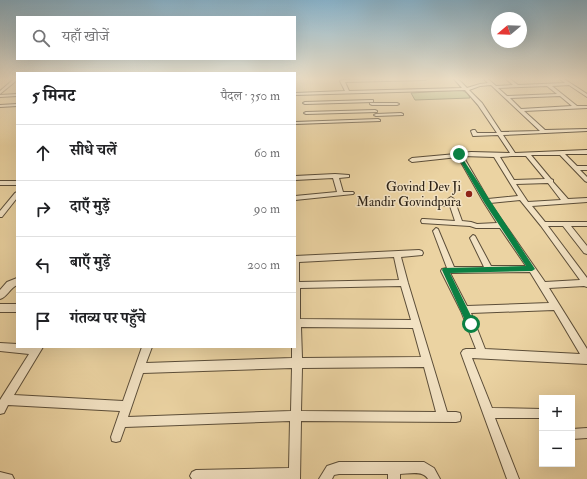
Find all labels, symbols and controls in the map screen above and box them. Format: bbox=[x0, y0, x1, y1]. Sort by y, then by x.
north arrow bbox=[491, 12, 527, 48]
search box bbox=[16, 16, 296, 60]
icon: search bbox=[30, 27, 52, 49]
text: यहाँ खोजें bbox=[62, 27, 109, 46]
text: 5 मिनट bbox=[32, 85, 75, 106]
text: पैदल · 350 m bbox=[221, 88, 280, 104]
text: सीधे चलें bbox=[70, 141, 117, 160]
icon: ahead bbox=[32, 142, 54, 164]
text: 60 m bbox=[254, 145, 280, 161]
route end bbox=[450, 145, 468, 163]
place label: Govind Dev Ji Mandir Govindpura bbox=[356, 179, 462, 211]
marker: Govind Dev Ji Mandir Govindpura bbox=[464, 189, 474, 199]
text: दाएँ मुड़ें bbox=[70, 197, 110, 216]
icon: right bbox=[32, 198, 54, 220]
text: 90 m bbox=[254, 201, 280, 217]
text: बाएँ मुड़ें bbox=[70, 253, 110, 272]
icon: left bbox=[32, 254, 54, 276]
text: 200 m bbox=[247, 257, 280, 273]
text: गंतव्य पर पहुँचे bbox=[70, 309, 146, 328]
icon: arrive bbox=[32, 310, 54, 332]
route start bbox=[462, 315, 480, 333]
map controls bbox=[539, 395, 575, 467]
button: + bbox=[539, 395, 575, 431]
button: − bbox=[539, 431, 575, 467]

